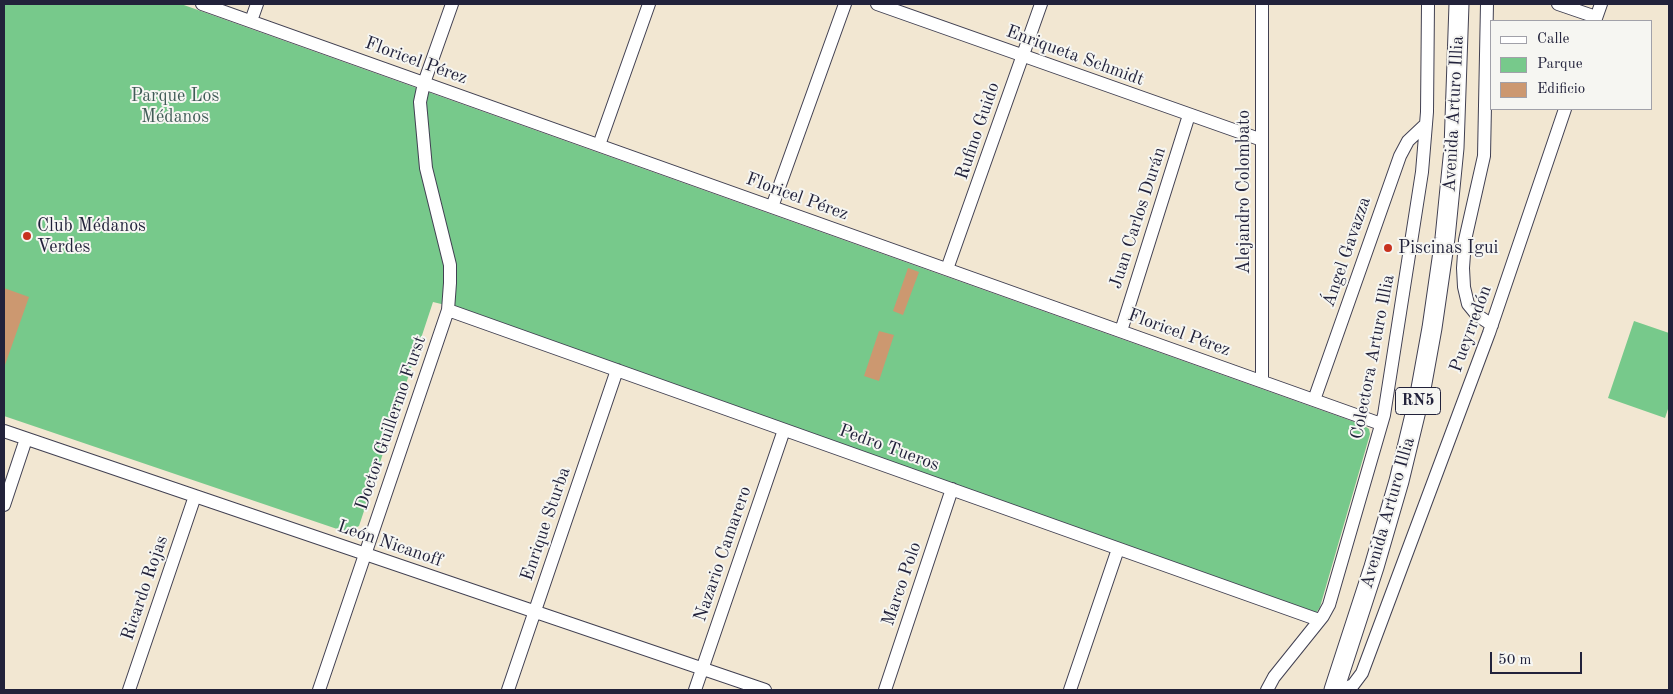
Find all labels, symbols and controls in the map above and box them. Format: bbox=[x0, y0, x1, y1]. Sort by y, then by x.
legend bbox=[1490, 20, 1653, 110]
street label: Enriqueta Schmidt bbox=[1003, 21, 1147, 91]
street label: Floricel Pérez bbox=[362, 32, 470, 90]
text: Calle bbox=[1537, 32, 1569, 47]
street label: Avenida Arturo Illia bbox=[1439, 35, 1469, 193]
text: Parque bbox=[1537, 57, 1583, 72]
street label: Rufino Guido bbox=[951, 80, 1005, 182]
text: Edificio bbox=[1537, 82, 1585, 97]
park label: Parque Los Médanos bbox=[131, 85, 219, 128]
street label: Alejandro Colombato bbox=[1233, 110, 1255, 274]
street label: Juan Carlos Durán bbox=[1105, 144, 1171, 292]
street label: Floricel Pérez bbox=[743, 168, 851, 226]
street label: Ángel Gavazza bbox=[1318, 194, 1376, 310]
place label: Club Médanos Verdes bbox=[37, 215, 146, 258]
marker: Club Médanos Verdes bbox=[21, 230, 33, 242]
place label: Piscinas Igui bbox=[1398, 237, 1498, 259]
marker: Piscinas Igui bbox=[1382, 242, 1394, 254]
street label: Colectora Arturo Illia bbox=[1346, 273, 1400, 441]
street label: Pueyrredón bbox=[1445, 283, 1497, 375]
street label: Floricel Pérez bbox=[1125, 304, 1233, 362]
street label: Doctor Guillermo Furst bbox=[351, 333, 431, 513]
road number: RN5 bbox=[1396, 388, 1440, 414]
street label: Pedro Tueros bbox=[836, 420, 942, 476]
street label: Avenida Arturo Illia bbox=[1356, 435, 1420, 591]
street label: Enrique Sturba bbox=[516, 464, 576, 584]
street label: Nazario Camarero bbox=[690, 483, 756, 625]
street label: León Nicanoff bbox=[334, 516, 446, 572]
street label: Ricardo Rojas bbox=[117, 533, 173, 643]
street label: Marco Polo bbox=[878, 539, 926, 629]
scale bar bbox=[1493, 642, 1586, 674]
text: 50 m bbox=[1498, 653, 1532, 668]

